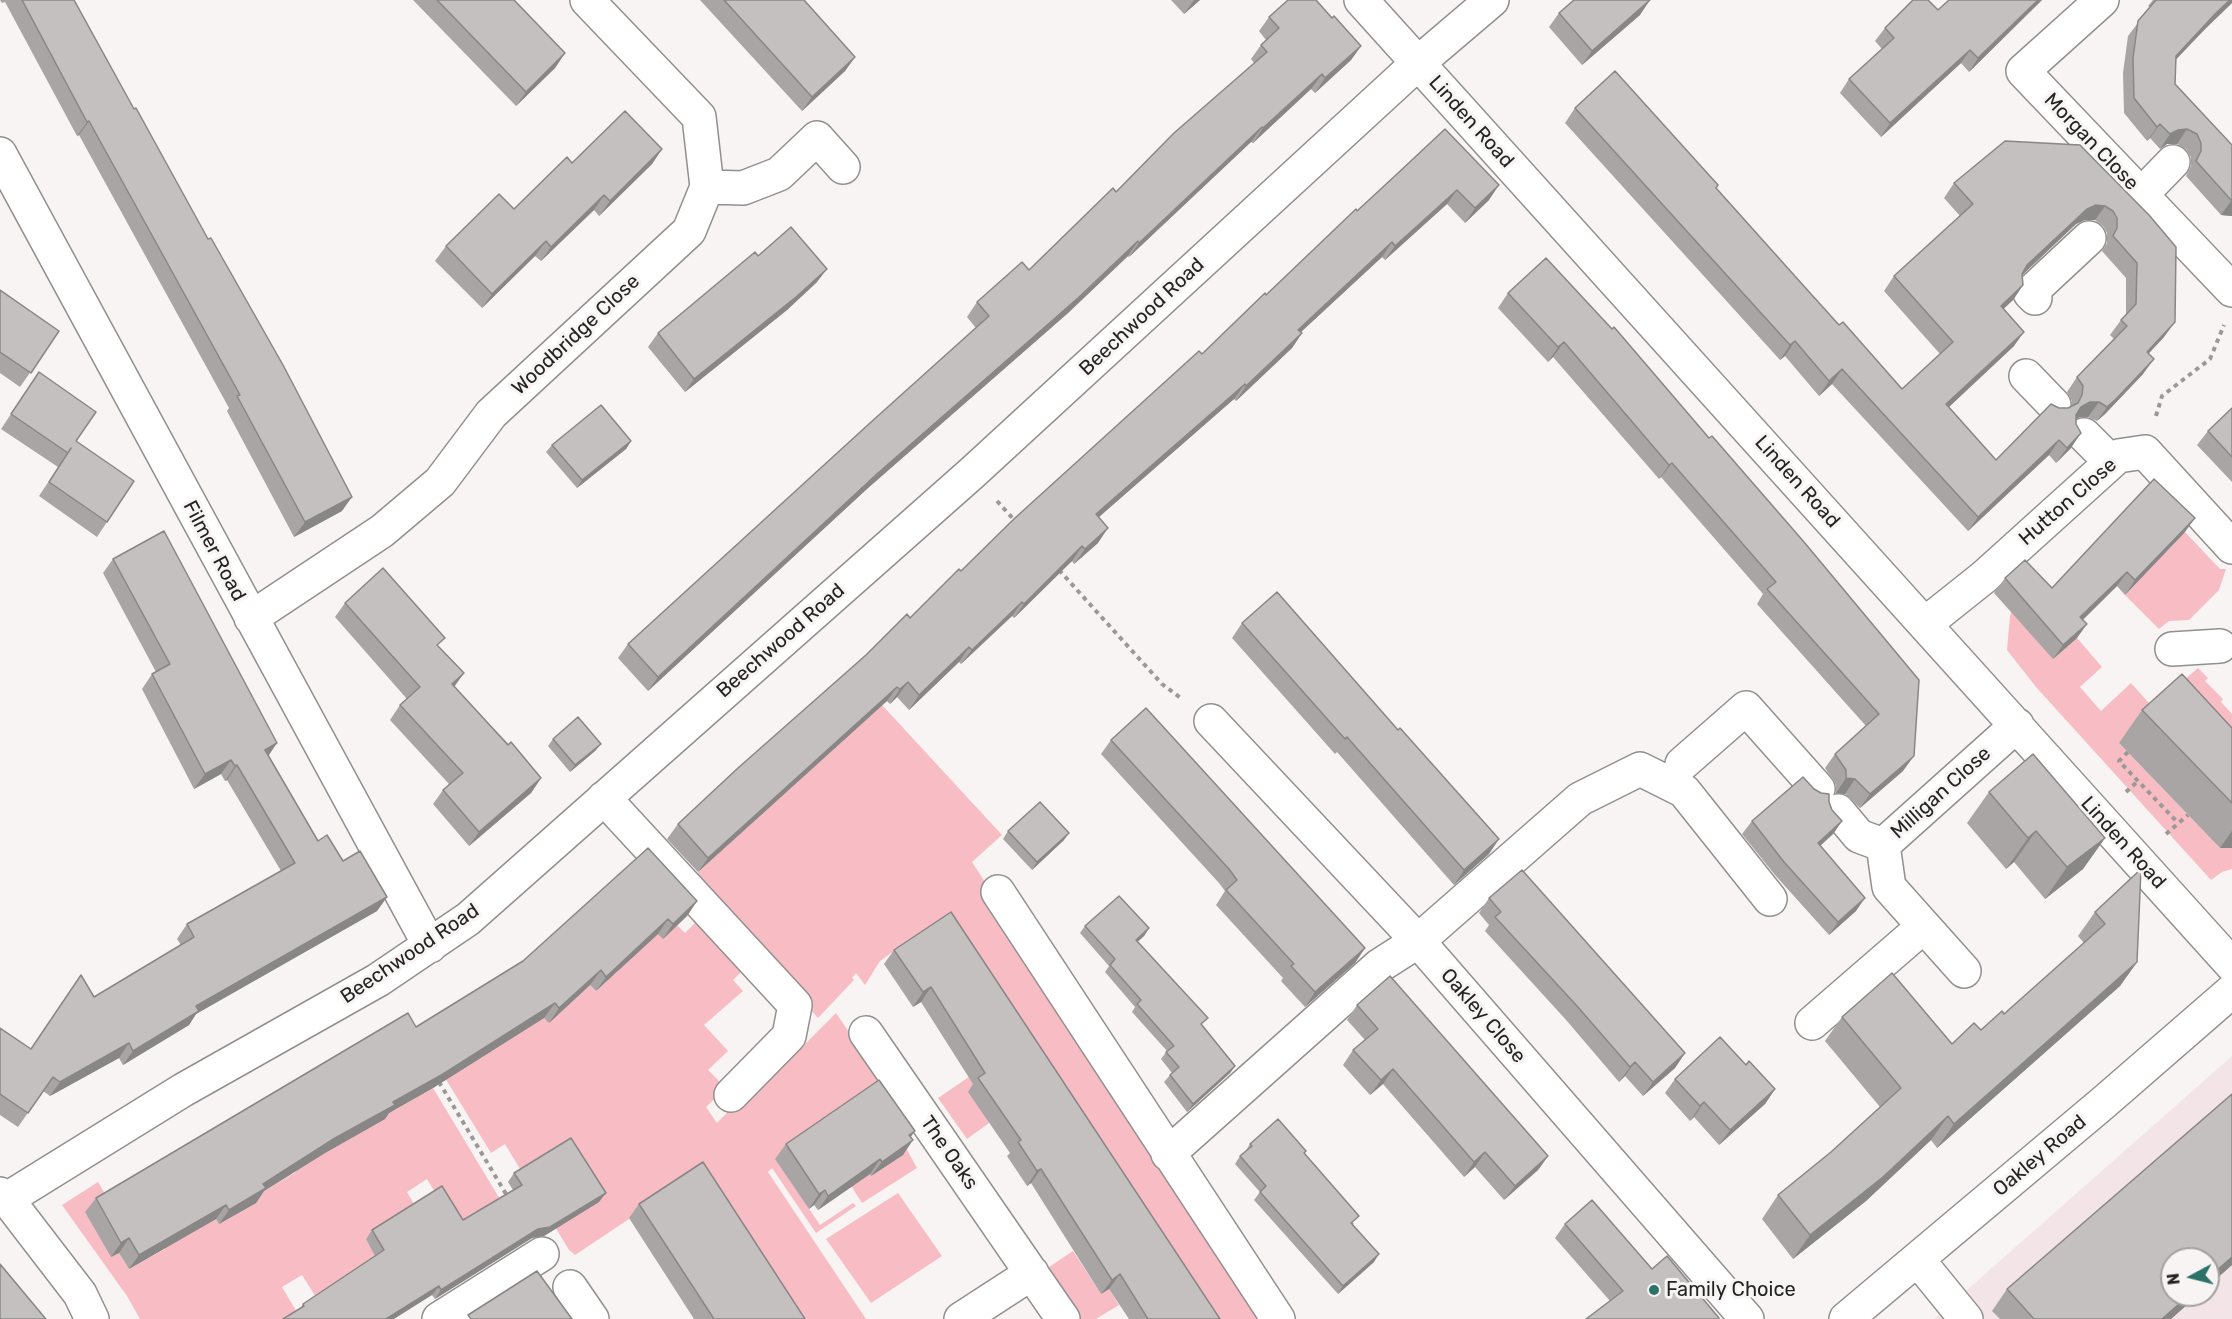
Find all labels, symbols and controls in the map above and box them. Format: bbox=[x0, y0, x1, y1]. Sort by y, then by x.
street label: Linden Road bbox=[1423, 71, 1519, 173]
street label: Morgan Close bbox=[2039, 88, 2143, 196]
street label: Beechwood Road bbox=[1075, 253, 1209, 381]
street label: Woodbridge Close bbox=[507, 270, 645, 400]
street label: Linden Road bbox=[1749, 431, 1845, 533]
street label: Hutton Close bbox=[2014, 453, 2122, 551]
street label: Filmer Road bbox=[178, 497, 250, 605]
street label: Beechwood Road bbox=[712, 579, 850, 703]
street label: Milligan Close bbox=[1886, 742, 1996, 844]
street label: Linden Road bbox=[2075, 792, 2171, 894]
street label: Beechwood Road bbox=[336, 899, 484, 1009]
street label: Oakley Close bbox=[1435, 964, 1531, 1068]
street label: Oakley Road bbox=[1989, 1110, 2091, 1202]
street label: The Oaks bbox=[915, 1112, 983, 1194]
north arrow bbox=[2160, 1247, 2220, 1307]
text: N bbox=[2163, 1272, 2184, 1286]
place label: Family Choice bbox=[1666, 1278, 1796, 1302]
marker: Family Choice bbox=[1647, 1283, 1661, 1297]

